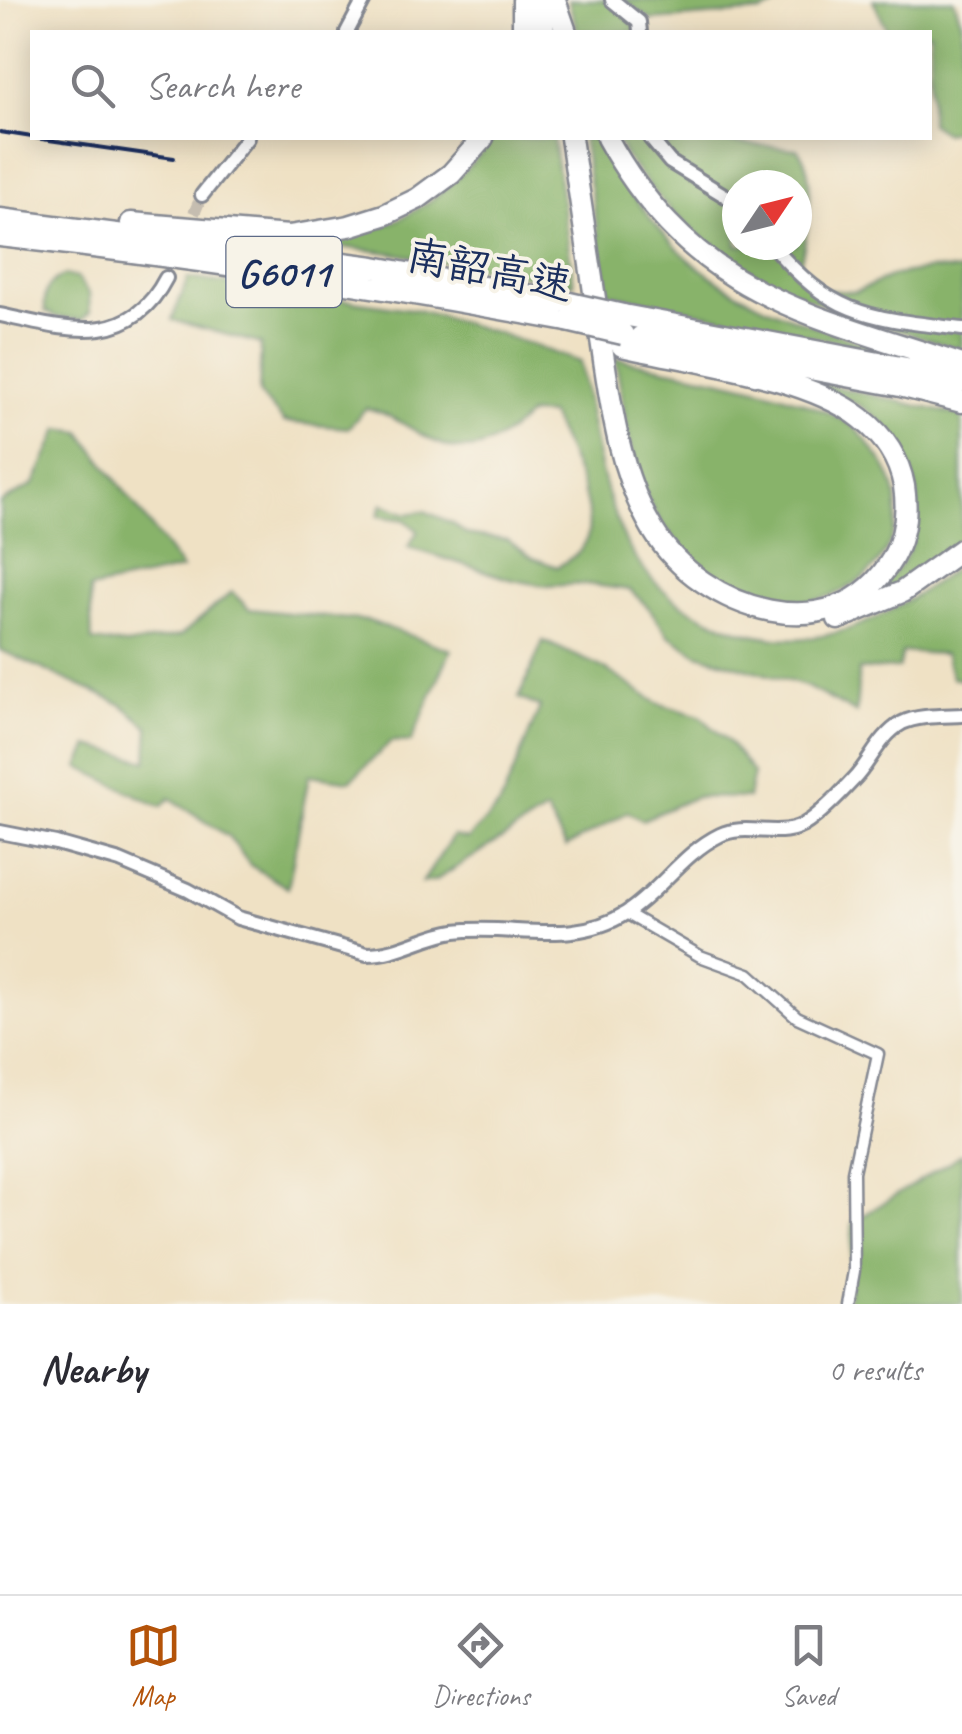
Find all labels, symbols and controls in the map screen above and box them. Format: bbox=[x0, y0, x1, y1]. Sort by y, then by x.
search box bbox=[30, 30, 932, 140]
icon: search bbox=[65, 58, 120, 113]
text: Search here bbox=[145, 62, 300, 109]
north arrow bbox=[722, 170, 812, 260]
street label: 南韶高速 bbox=[402, 228, 577, 313]
road number: G6011 bbox=[226, 237, 342, 307]
text: Nearby bbox=[40, 1343, 146, 1396]
text: 0 results bbox=[828, 1349, 922, 1390]
tab: Map bbox=[126, 1618, 181, 1713]
tab: Directions bbox=[432, 1618, 530, 1713]
tab: Saved bbox=[781, 1618, 836, 1713]

